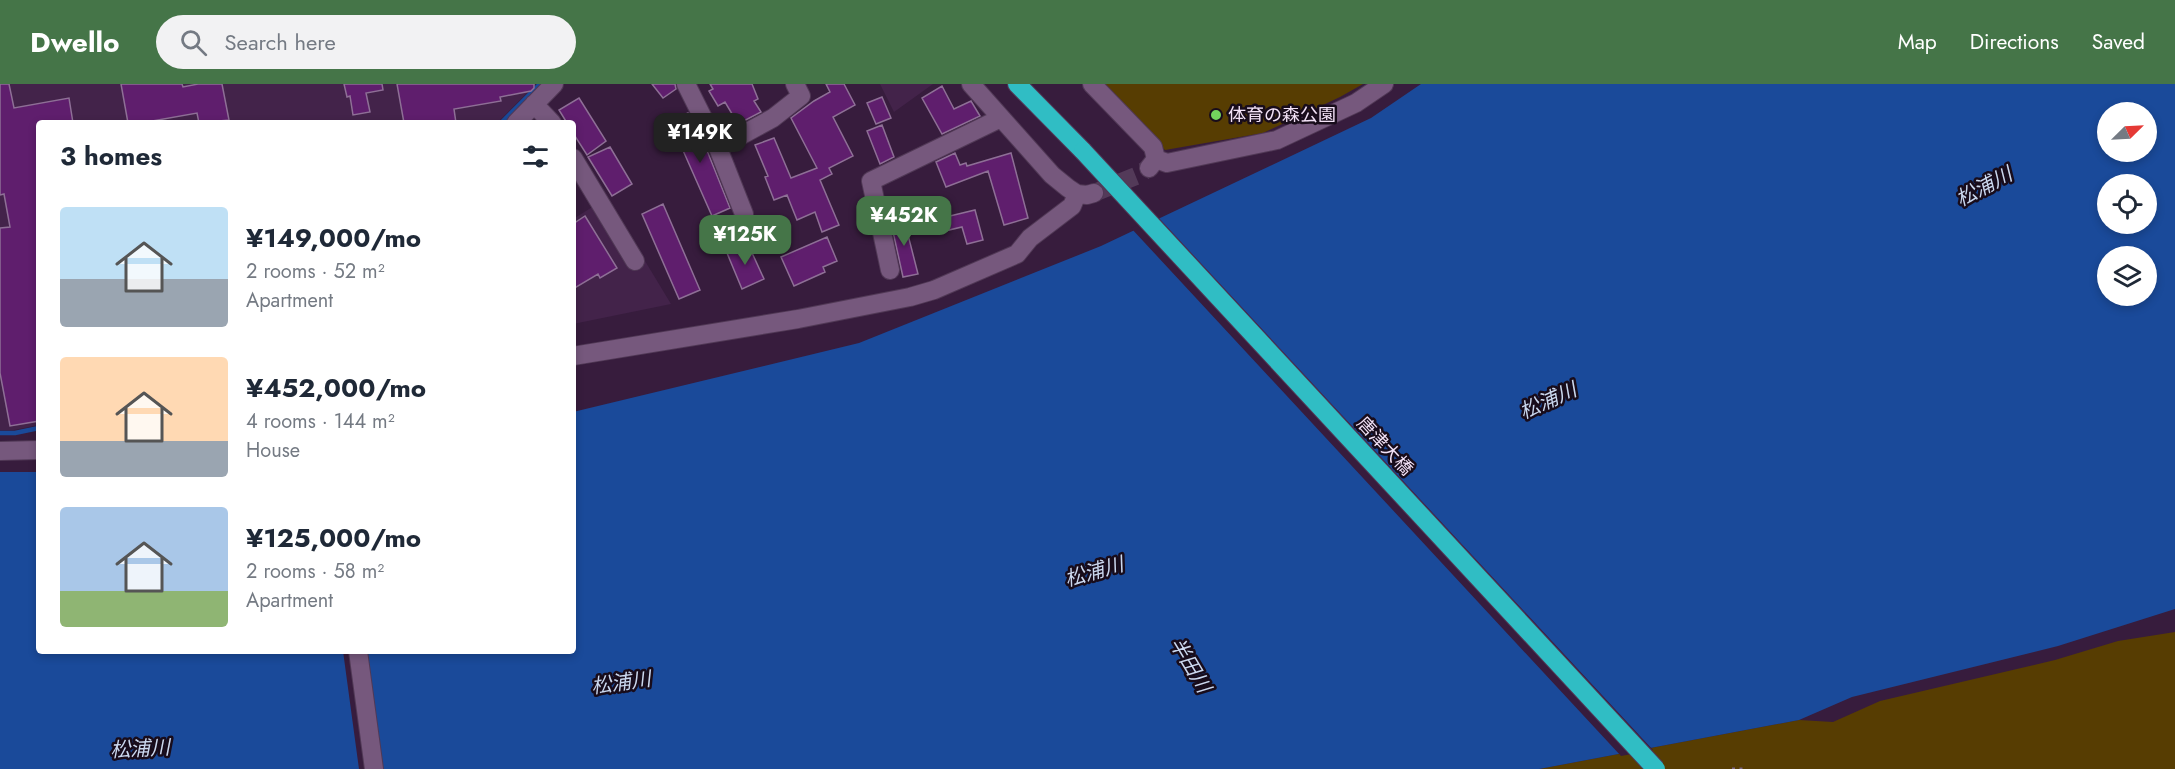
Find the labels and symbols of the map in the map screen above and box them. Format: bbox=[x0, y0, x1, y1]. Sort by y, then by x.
place label: 体育の森公園 bbox=[1228, 102, 1336, 128]
north arrow bbox=[2097, 102, 2157, 162]
marker: 体育の森公園 bbox=[1209, 108, 1223, 122]
pin: ¥149K bbox=[658, 113, 742, 164]
water label: 松浦川 bbox=[1951, 159, 2019, 214]
pin: ¥452K bbox=[862, 196, 946, 247]
pin: ¥125K bbox=[703, 215, 787, 266]
water label: 松浦川 bbox=[1515, 375, 1583, 426]
street label: 唐津大橋 bbox=[1351, 411, 1419, 481]
water label: 松浦川 bbox=[1061, 549, 1129, 594]
water label: 半田川 bbox=[1162, 632, 1219, 700]
water label: 松浦川 bbox=[589, 664, 655, 702]
water label: 松浦川 bbox=[109, 733, 173, 765]

